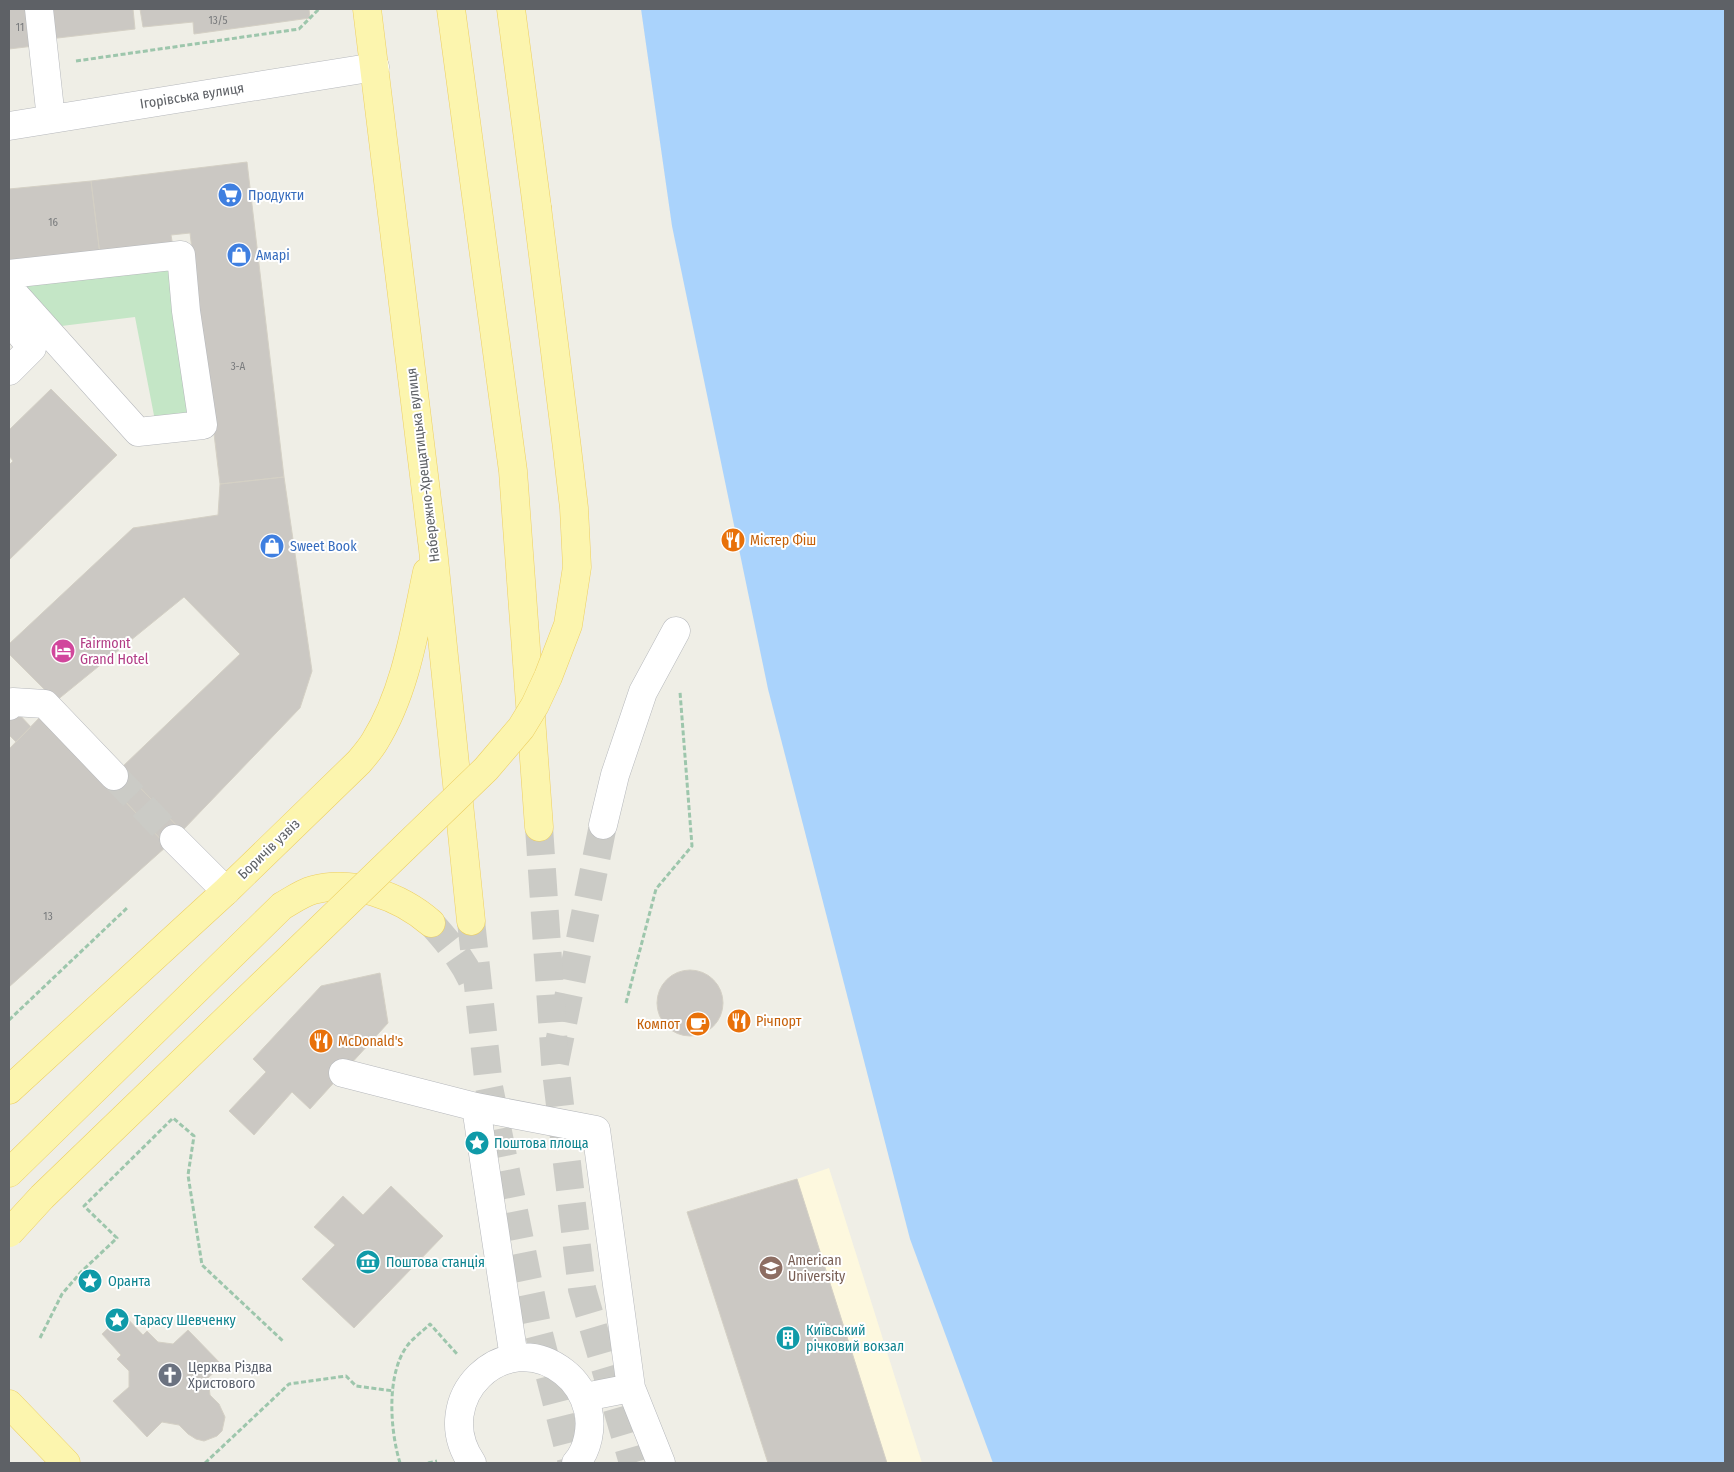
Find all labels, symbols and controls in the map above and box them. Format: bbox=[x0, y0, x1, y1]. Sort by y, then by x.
house number: 13/5 bbox=[208, 14, 228, 27]
house number: 11 bbox=[16, 21, 24, 34]
street label: Ігорівська вулиця bbox=[139, 79, 245, 113]
supermarket icon: Продукти bbox=[217, 182, 243, 208]
place label: Продукти bbox=[248, 187, 304, 204]
house number: 16 bbox=[48, 216, 58, 229]
shop icon: Амарі bbox=[226, 242, 252, 268]
place label: Амарі bbox=[256, 247, 290, 264]
house number: 3-А bbox=[231, 360, 246, 373]
street label: Набережно-Хрещатицька вулиця bbox=[403, 367, 443, 563]
restaurant icon: Містер Фіш bbox=[720, 527, 746, 553]
place label: Містер Фіш bbox=[750, 532, 816, 549]
shop icon: Sweet Book bbox=[259, 533, 285, 559]
place label: Sweet Book bbox=[290, 538, 357, 555]
place label: Fairmont Grand Hotel bbox=[80, 635, 149, 668]
hotel icon: Fairmont Grand Hotel bbox=[50, 638, 76, 664]
street label: Боричів узвіз bbox=[234, 815, 304, 883]
house number: 13 bbox=[43, 910, 53, 923]
restaurant icon: Річпорт bbox=[726, 1008, 752, 1034]
cafe icon: Компот bbox=[685, 1011, 711, 1037]
place label: Річпорт bbox=[756, 1013, 802, 1030]
place label: Компот bbox=[637, 1016, 680, 1033]
restaurant icon: McDonald's bbox=[308, 1028, 334, 1054]
place label: McDonald's bbox=[338, 1033, 403, 1050]
place icon: Поштова площа bbox=[464, 1130, 490, 1156]
place label: Поштова площа bbox=[494, 1135, 589, 1152]
museum icon: Поштова станція bbox=[355, 1249, 381, 1275]
place label: American University bbox=[788, 1252, 846, 1285]
place label: Поштова станція bbox=[386, 1254, 485, 1271]
school or university icon: American University bbox=[758, 1255, 784, 1281]
place icon: Оранта bbox=[77, 1268, 103, 1294]
place label: Оранта bbox=[108, 1273, 151, 1290]
place icon: Тарасу Шевченку bbox=[104, 1307, 130, 1333]
place label: Тарасу Шевченку bbox=[134, 1312, 236, 1329]
place label: Київський річковий вокзал bbox=[806, 1322, 904, 1355]
building icon: Київський річковий вокзал bbox=[775, 1325, 801, 1351]
place label: Церква Різдва Христового bbox=[188, 1359, 272, 1392]
church icon: Церква Різдва Христового bbox=[157, 1362, 183, 1388]

